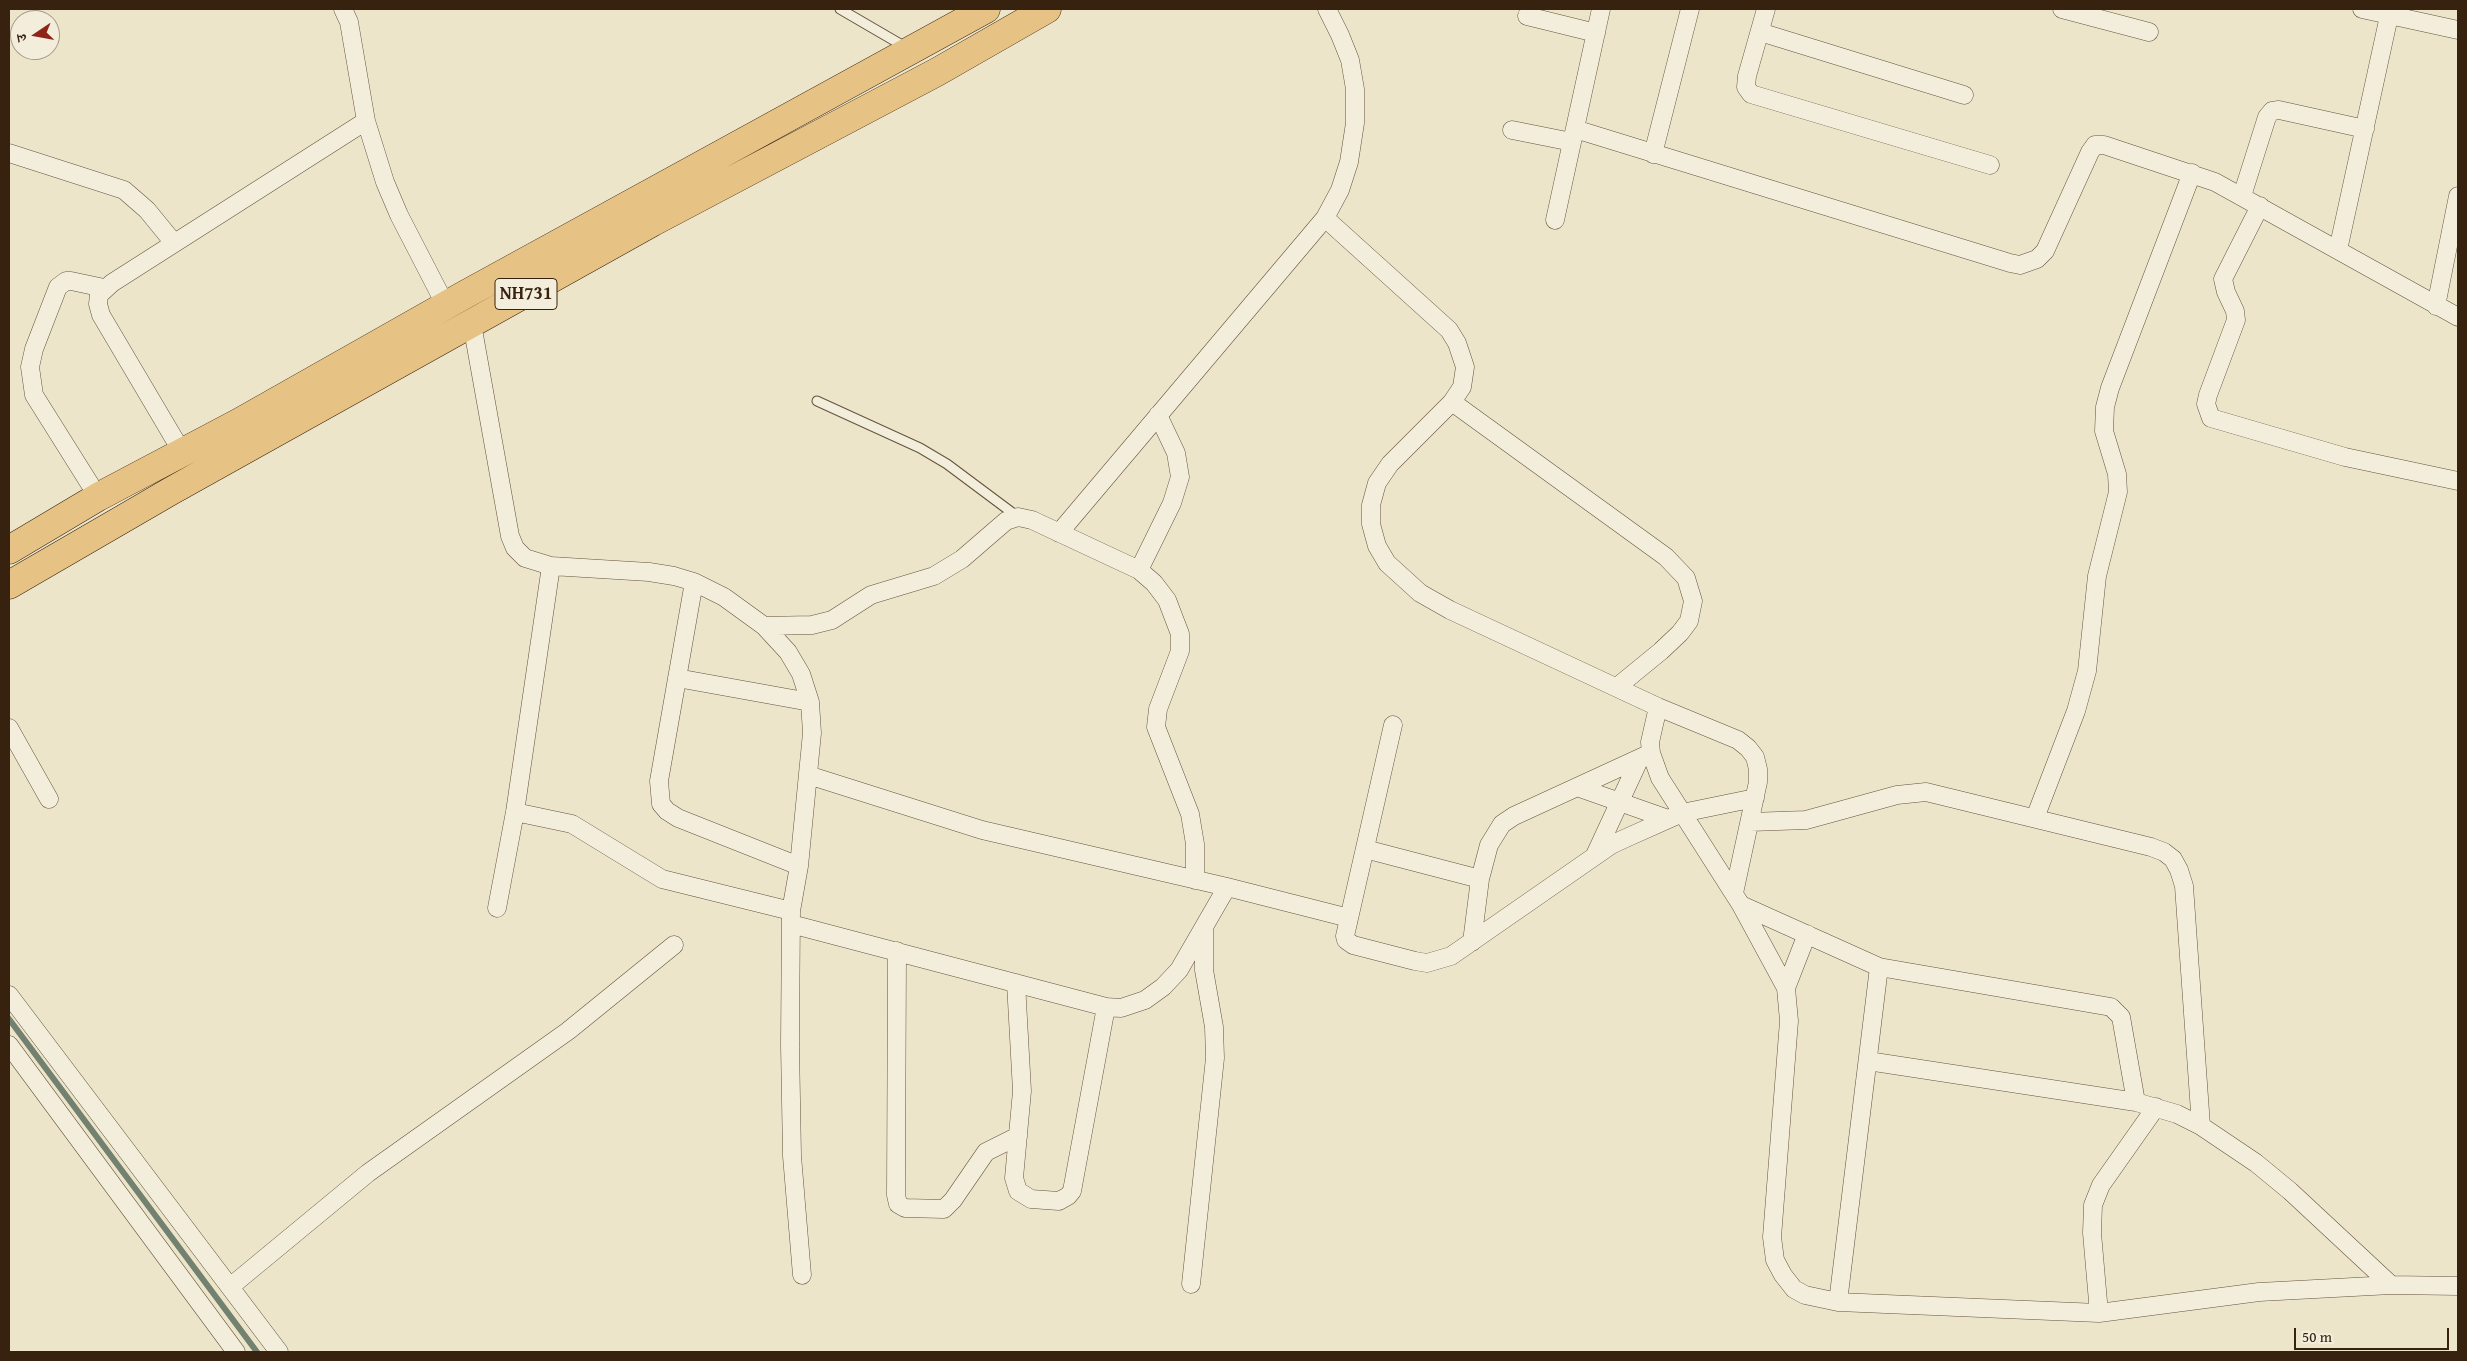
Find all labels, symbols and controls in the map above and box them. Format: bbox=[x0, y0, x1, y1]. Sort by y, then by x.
north arrow bbox=[10, 10, 60, 60]
text: उ bbox=[11, 32, 32, 43]
road number: NH731 bbox=[495, 278, 557, 310]
scale bar bbox=[2297, 1318, 2452, 1350]
text: 50 m bbox=[2302, 1326, 2332, 1347]

